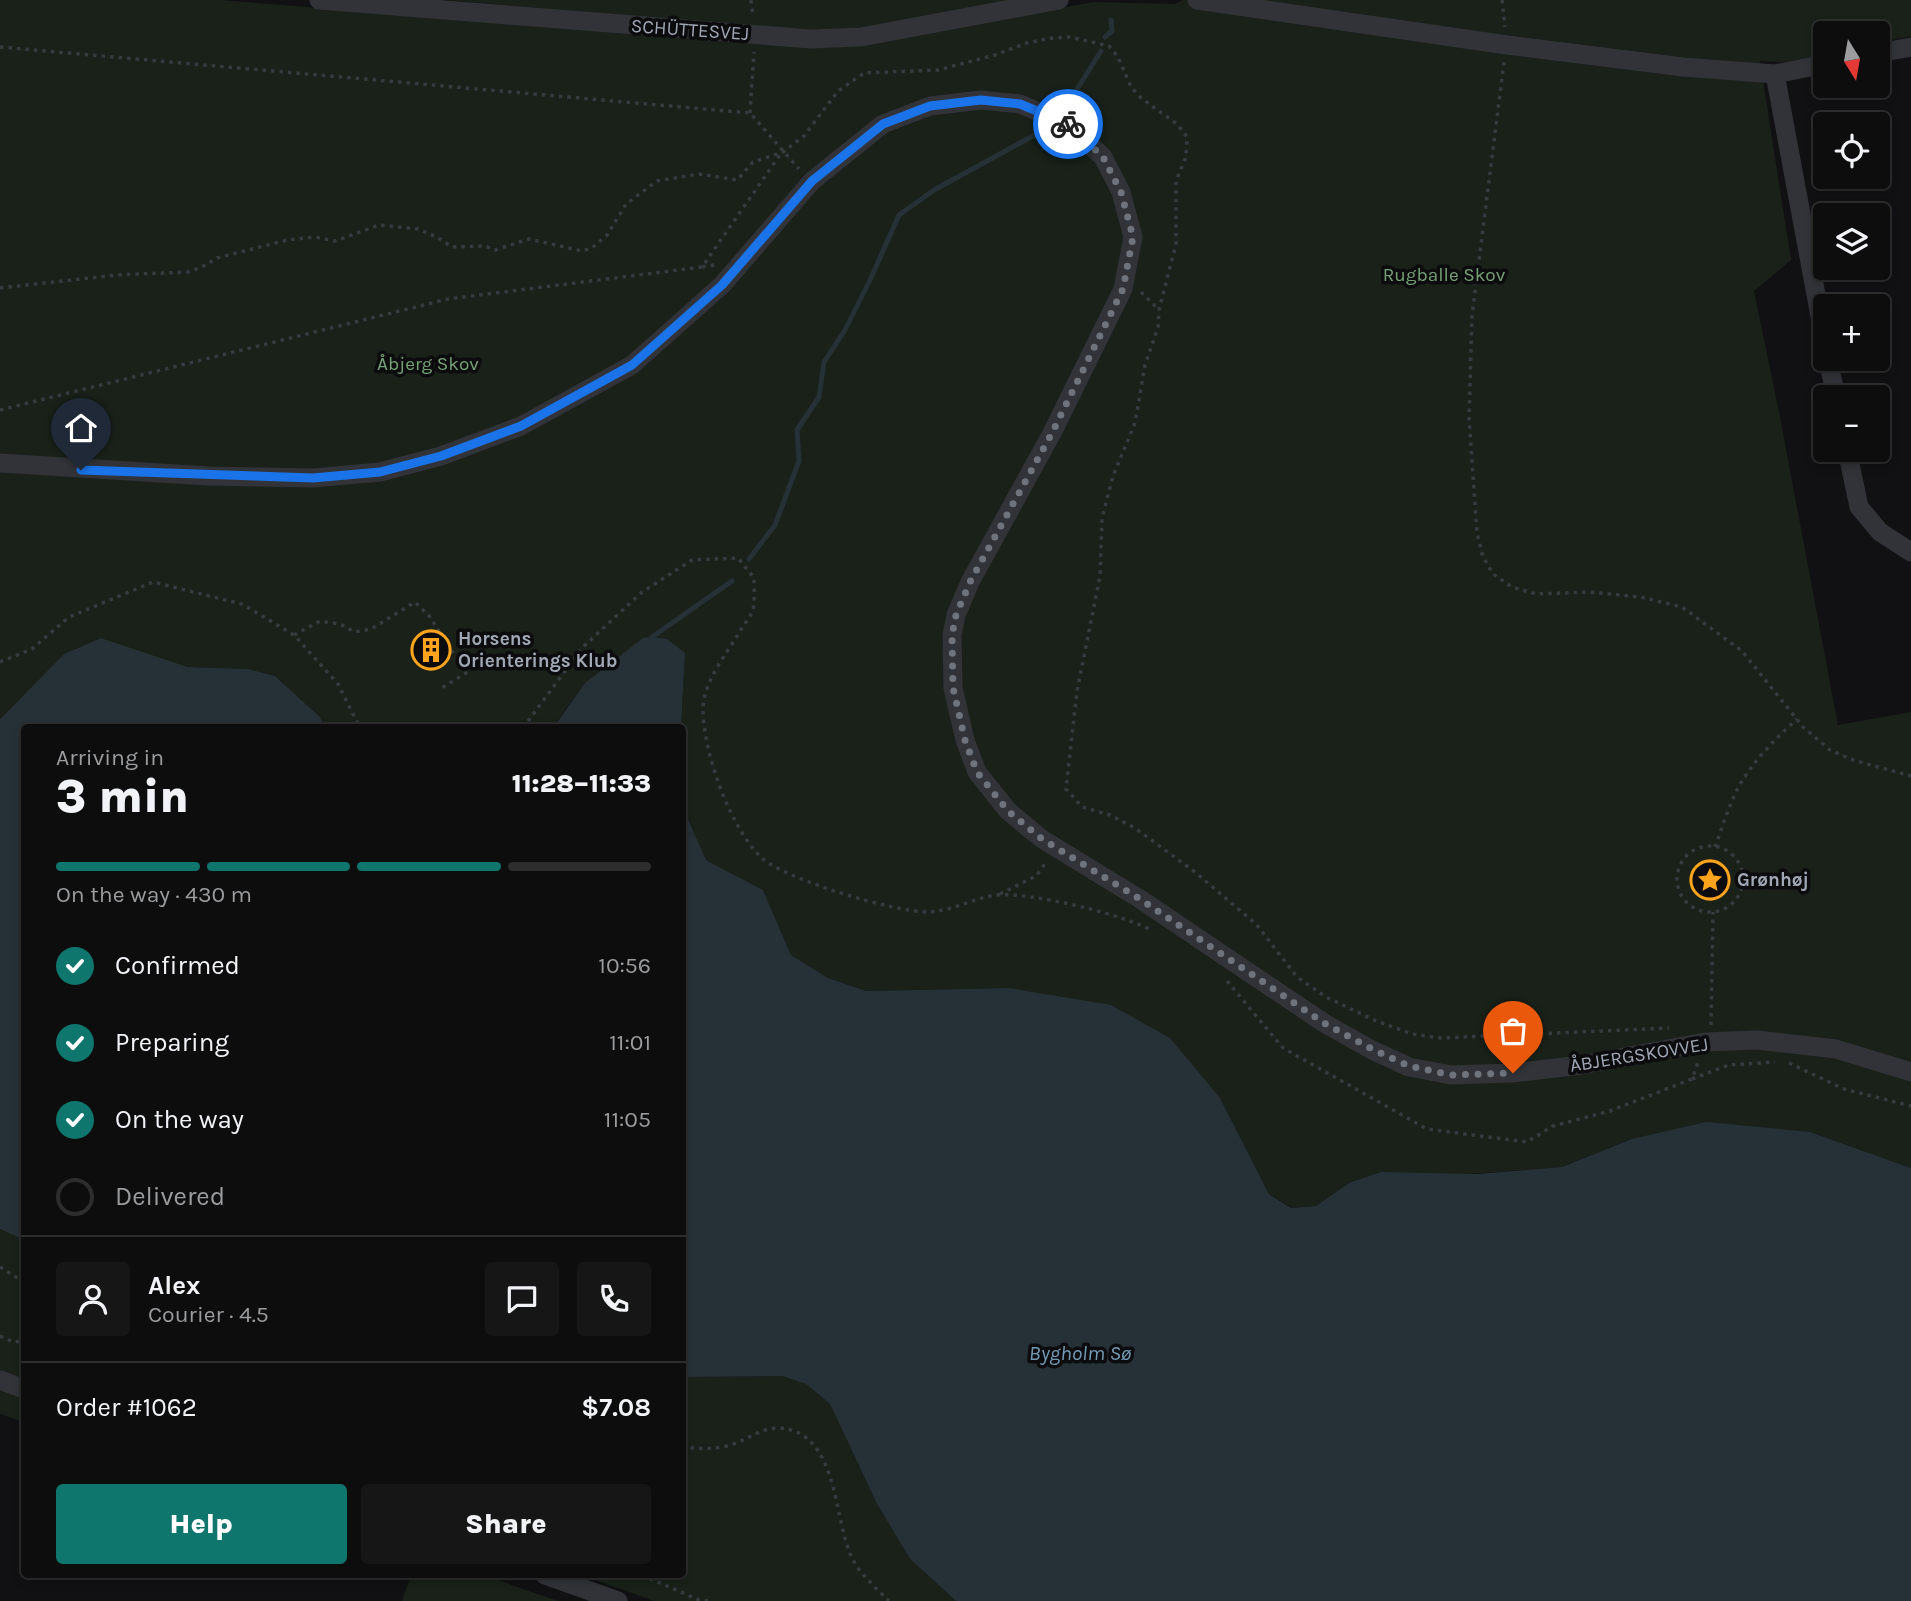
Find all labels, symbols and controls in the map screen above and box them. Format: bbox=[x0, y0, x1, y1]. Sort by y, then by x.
street label: SCHÜTTESVEJ bbox=[630, 15, 750, 45]
north arrow bbox=[1813, 21, 1890, 98]
map controls bbox=[1813, 21, 1890, 462]
courier bbox=[1033, 89, 1103, 159]
icon: bike bbox=[1049, 105, 1087, 143]
button: locate bbox=[1813, 112, 1890, 189]
button: layers bbox=[1813, 203, 1890, 280]
park label: Rugballe Skov bbox=[1383, 264, 1506, 286]
button: + bbox=[1813, 294, 1890, 371]
park label: Åbjerg Skov bbox=[377, 353, 479, 375]
button: − bbox=[1813, 385, 1890, 462]
pin bbox=[51, 398, 111, 470]
icon: home bbox=[62, 409, 100, 447]
place label: Horsens Orienterings Klub bbox=[458, 628, 617, 672]
building icon: Horsens Orienterings Klub bbox=[410, 629, 452, 671]
text: Arriving in bbox=[56, 744, 164, 771]
text: 11:28–11:33 bbox=[512, 768, 651, 799]
text: 3 min bbox=[56, 770, 189, 824]
place icon: Grønhøj bbox=[1689, 859, 1731, 901]
place label: Grønhøj bbox=[1737, 869, 1809, 891]
text: On the way · 430 m bbox=[56, 881, 252, 908]
icon: check bbox=[56, 947, 94, 985]
text: Confirmed bbox=[115, 950, 240, 981]
text: 10:56 bbox=[598, 952, 651, 979]
pin bbox=[1483, 1001, 1543, 1073]
icon: bag bbox=[1494, 1012, 1532, 1050]
icon: check bbox=[56, 1024, 94, 1062]
text: Preparing bbox=[115, 1027, 229, 1058]
text: 11:01 bbox=[609, 1029, 651, 1056]
street label: ÅBJERGSKOVVEJ bbox=[1568, 1033, 1710, 1077]
icon: check bbox=[56, 1101, 94, 1139]
text: On the way bbox=[115, 1104, 244, 1135]
text: 11:05 bbox=[604, 1106, 651, 1133]
text: Delivered bbox=[115, 1181, 225, 1212]
button: person bbox=[56, 1262, 130, 1336]
button: chat bbox=[485, 1262, 559, 1336]
button: phone bbox=[577, 1262, 651, 1336]
text: Alex bbox=[148, 1270, 200, 1301]
text: Courier · 4.5 bbox=[148, 1301, 269, 1328]
water label: Bygholm Sø bbox=[1029, 1341, 1132, 1365]
text: Order #1062 bbox=[56, 1392, 197, 1423]
text: $7.08 bbox=[581, 1392, 651, 1423]
button: Help bbox=[56, 1484, 347, 1564]
button: Share bbox=[361, 1484, 651, 1564]

